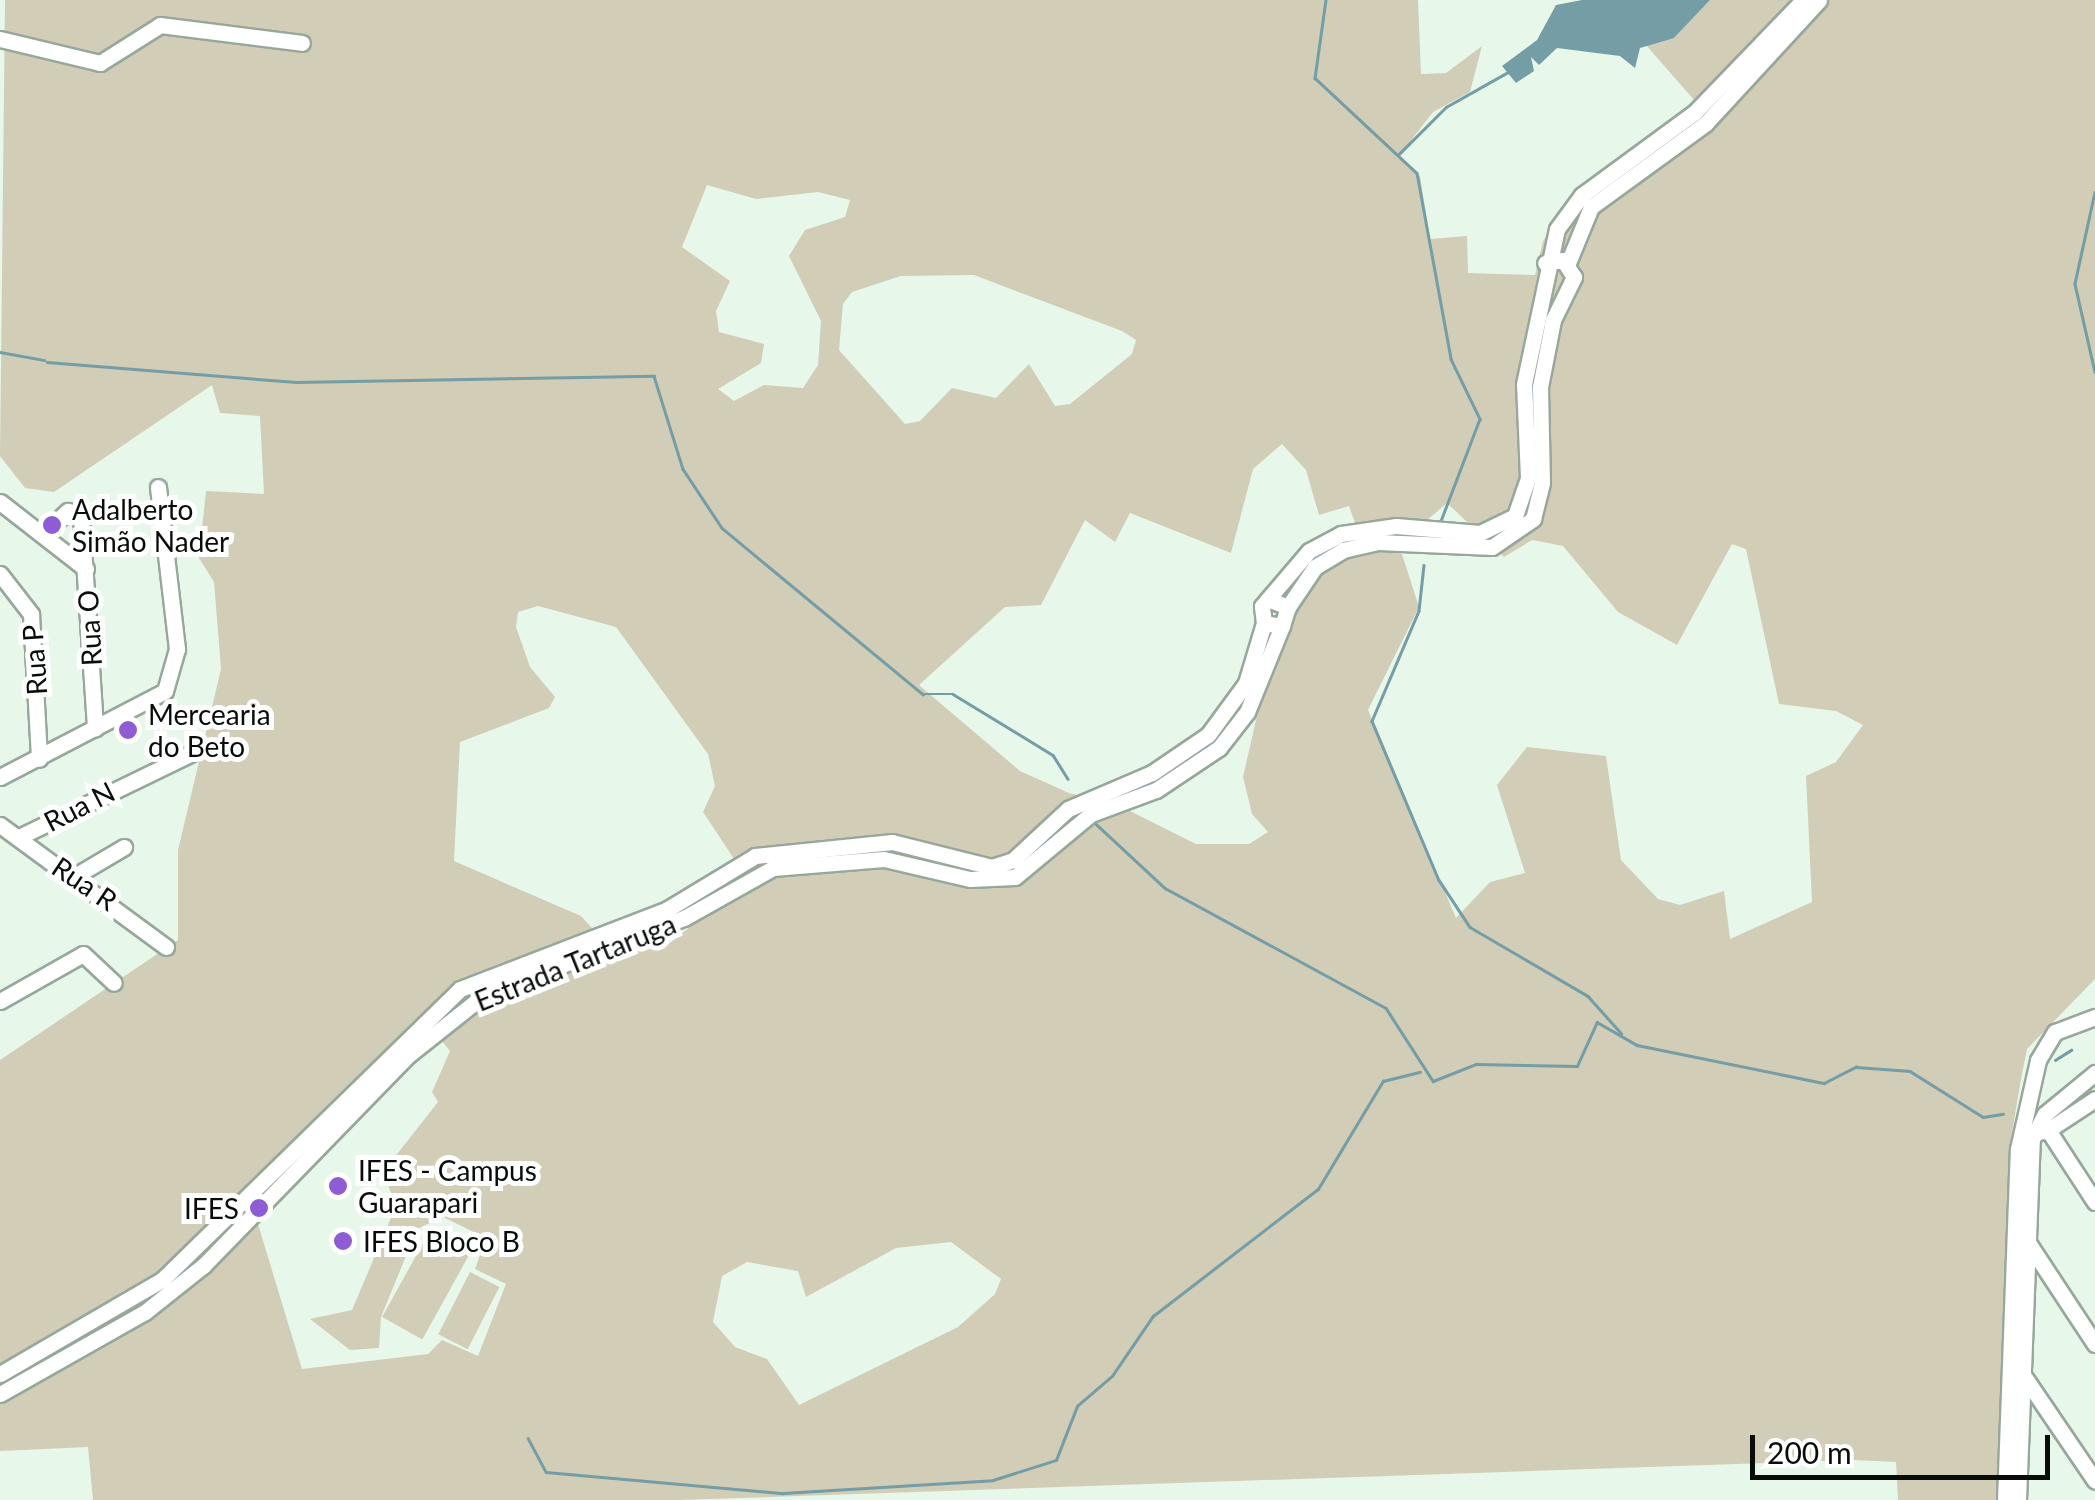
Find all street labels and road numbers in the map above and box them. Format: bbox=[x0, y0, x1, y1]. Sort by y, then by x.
street label: Rua O bbox=[70, 589, 108, 667]
street label: Rua P bbox=[15, 624, 53, 696]
street label: Rua N bbox=[38, 774, 120, 838]
street label: Rua R bbox=[46, 849, 124, 917]
street label: Estrada Tartaruga bbox=[469, 906, 681, 1018]

